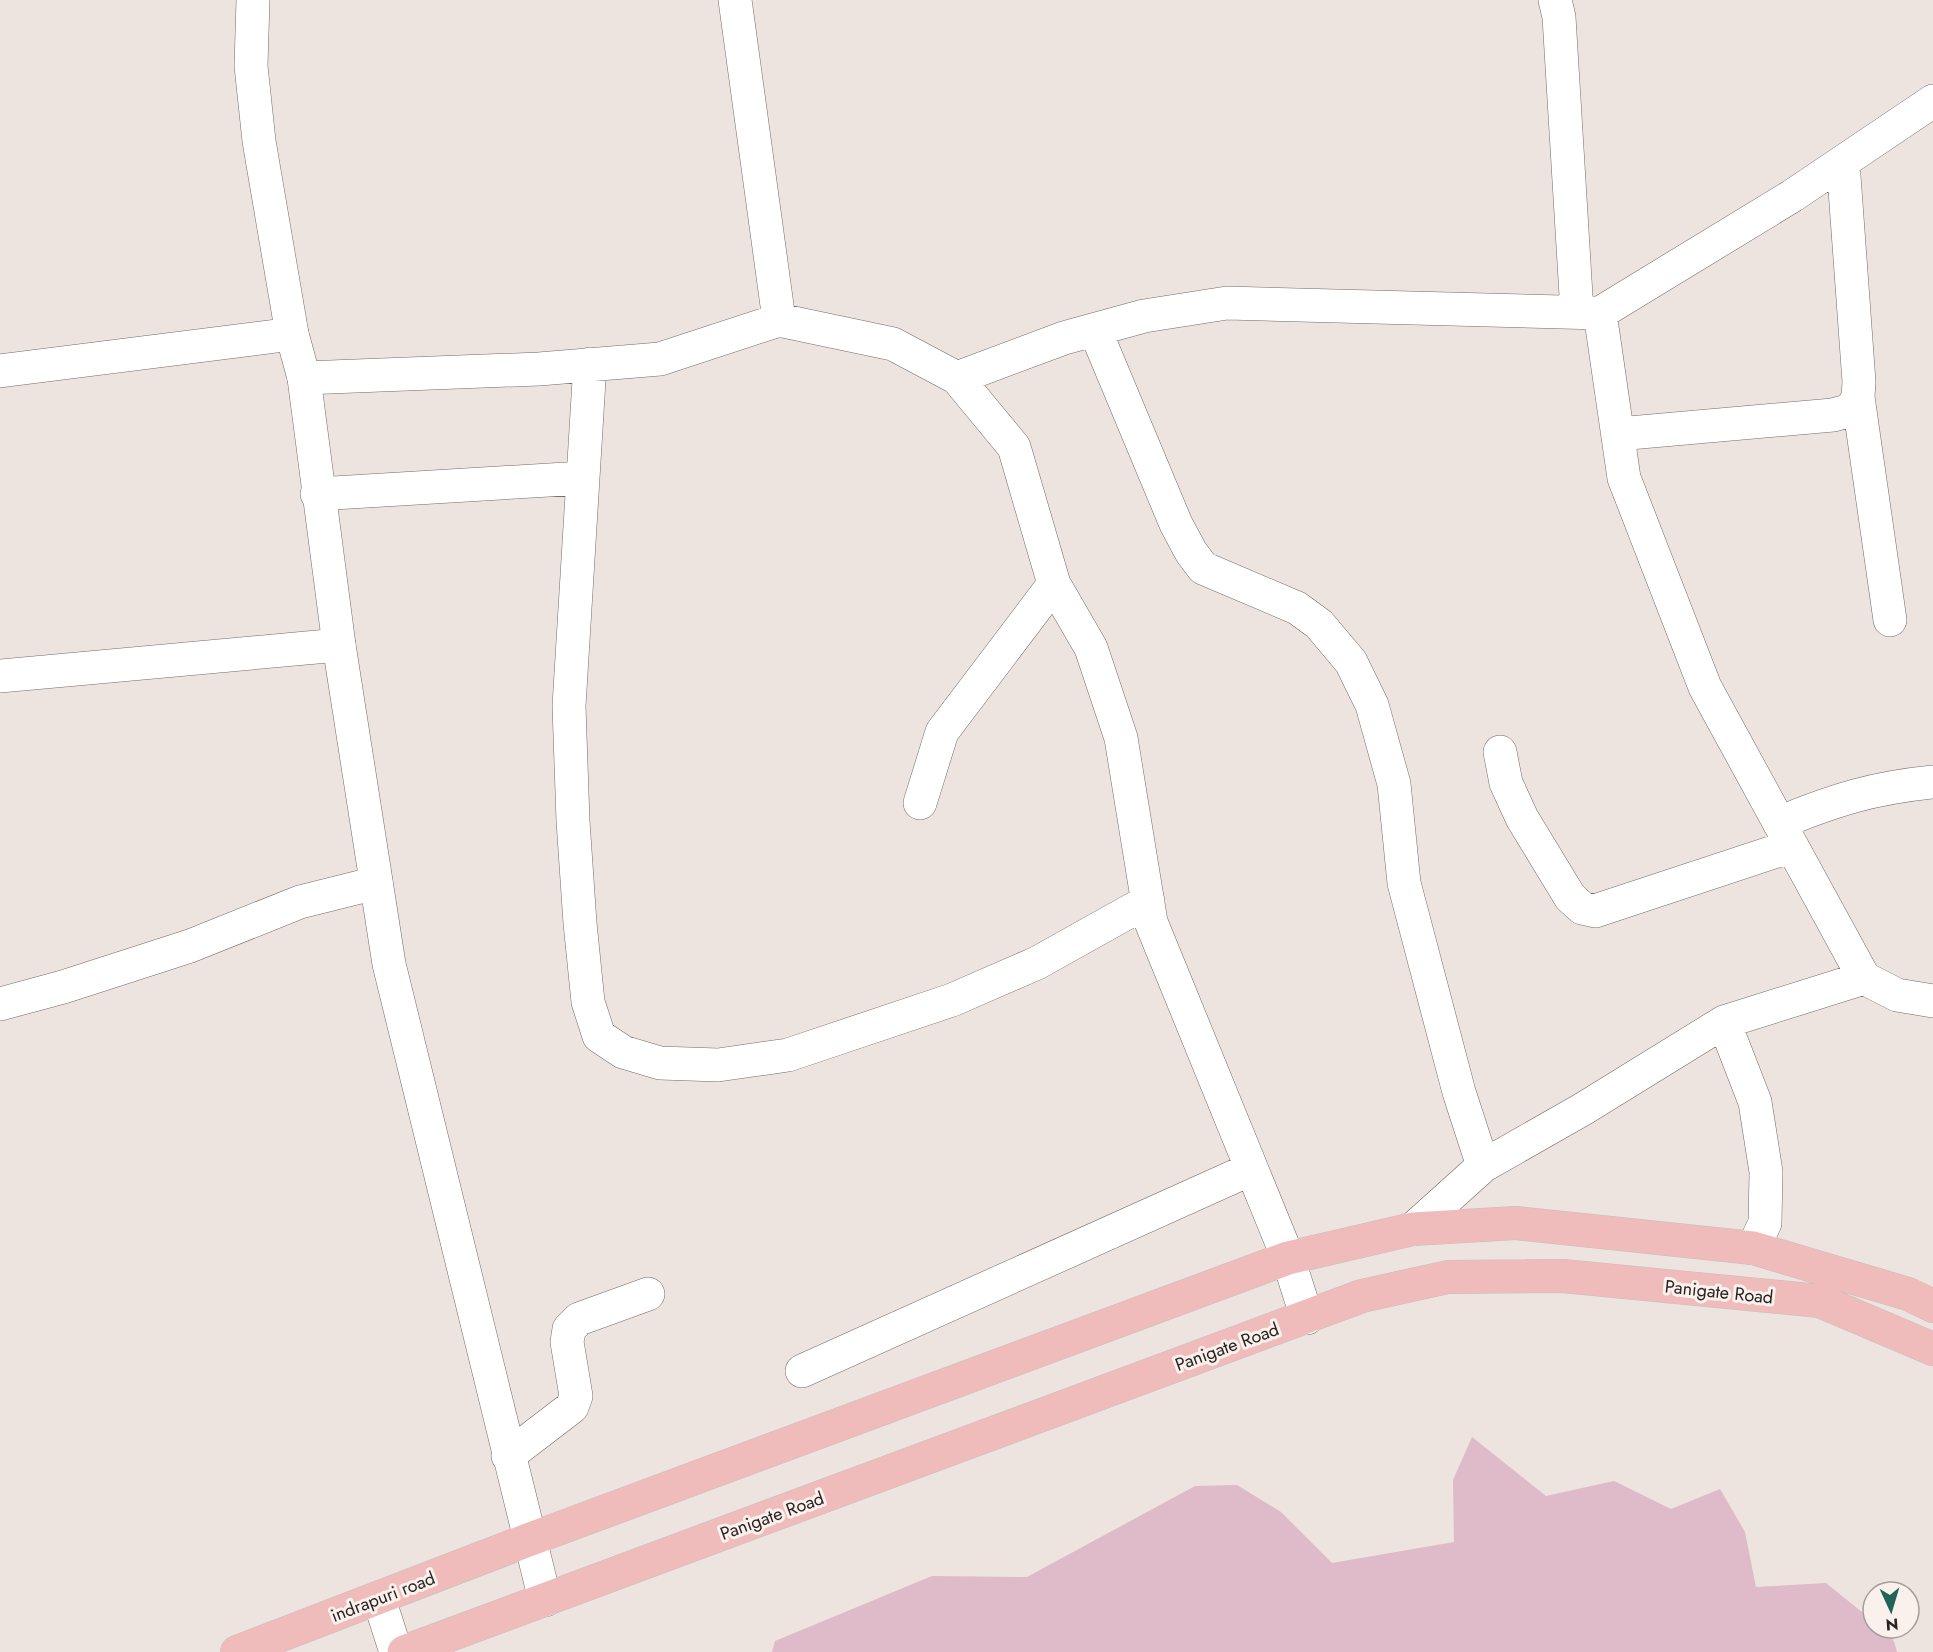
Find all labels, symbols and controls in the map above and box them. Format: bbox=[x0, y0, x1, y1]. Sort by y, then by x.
street label: Panigate Road bbox=[1664, 1273, 1774, 1311]
street label: Panigate Road bbox=[1171, 1316, 1283, 1378]
street label: Panigate Road bbox=[716, 1485, 828, 1547]
street label: indrapuri road bbox=[327, 1565, 439, 1629]
north arrow bbox=[1861, 1580, 1921, 1640]
text: N bbox=[1885, 1613, 1899, 1636]

